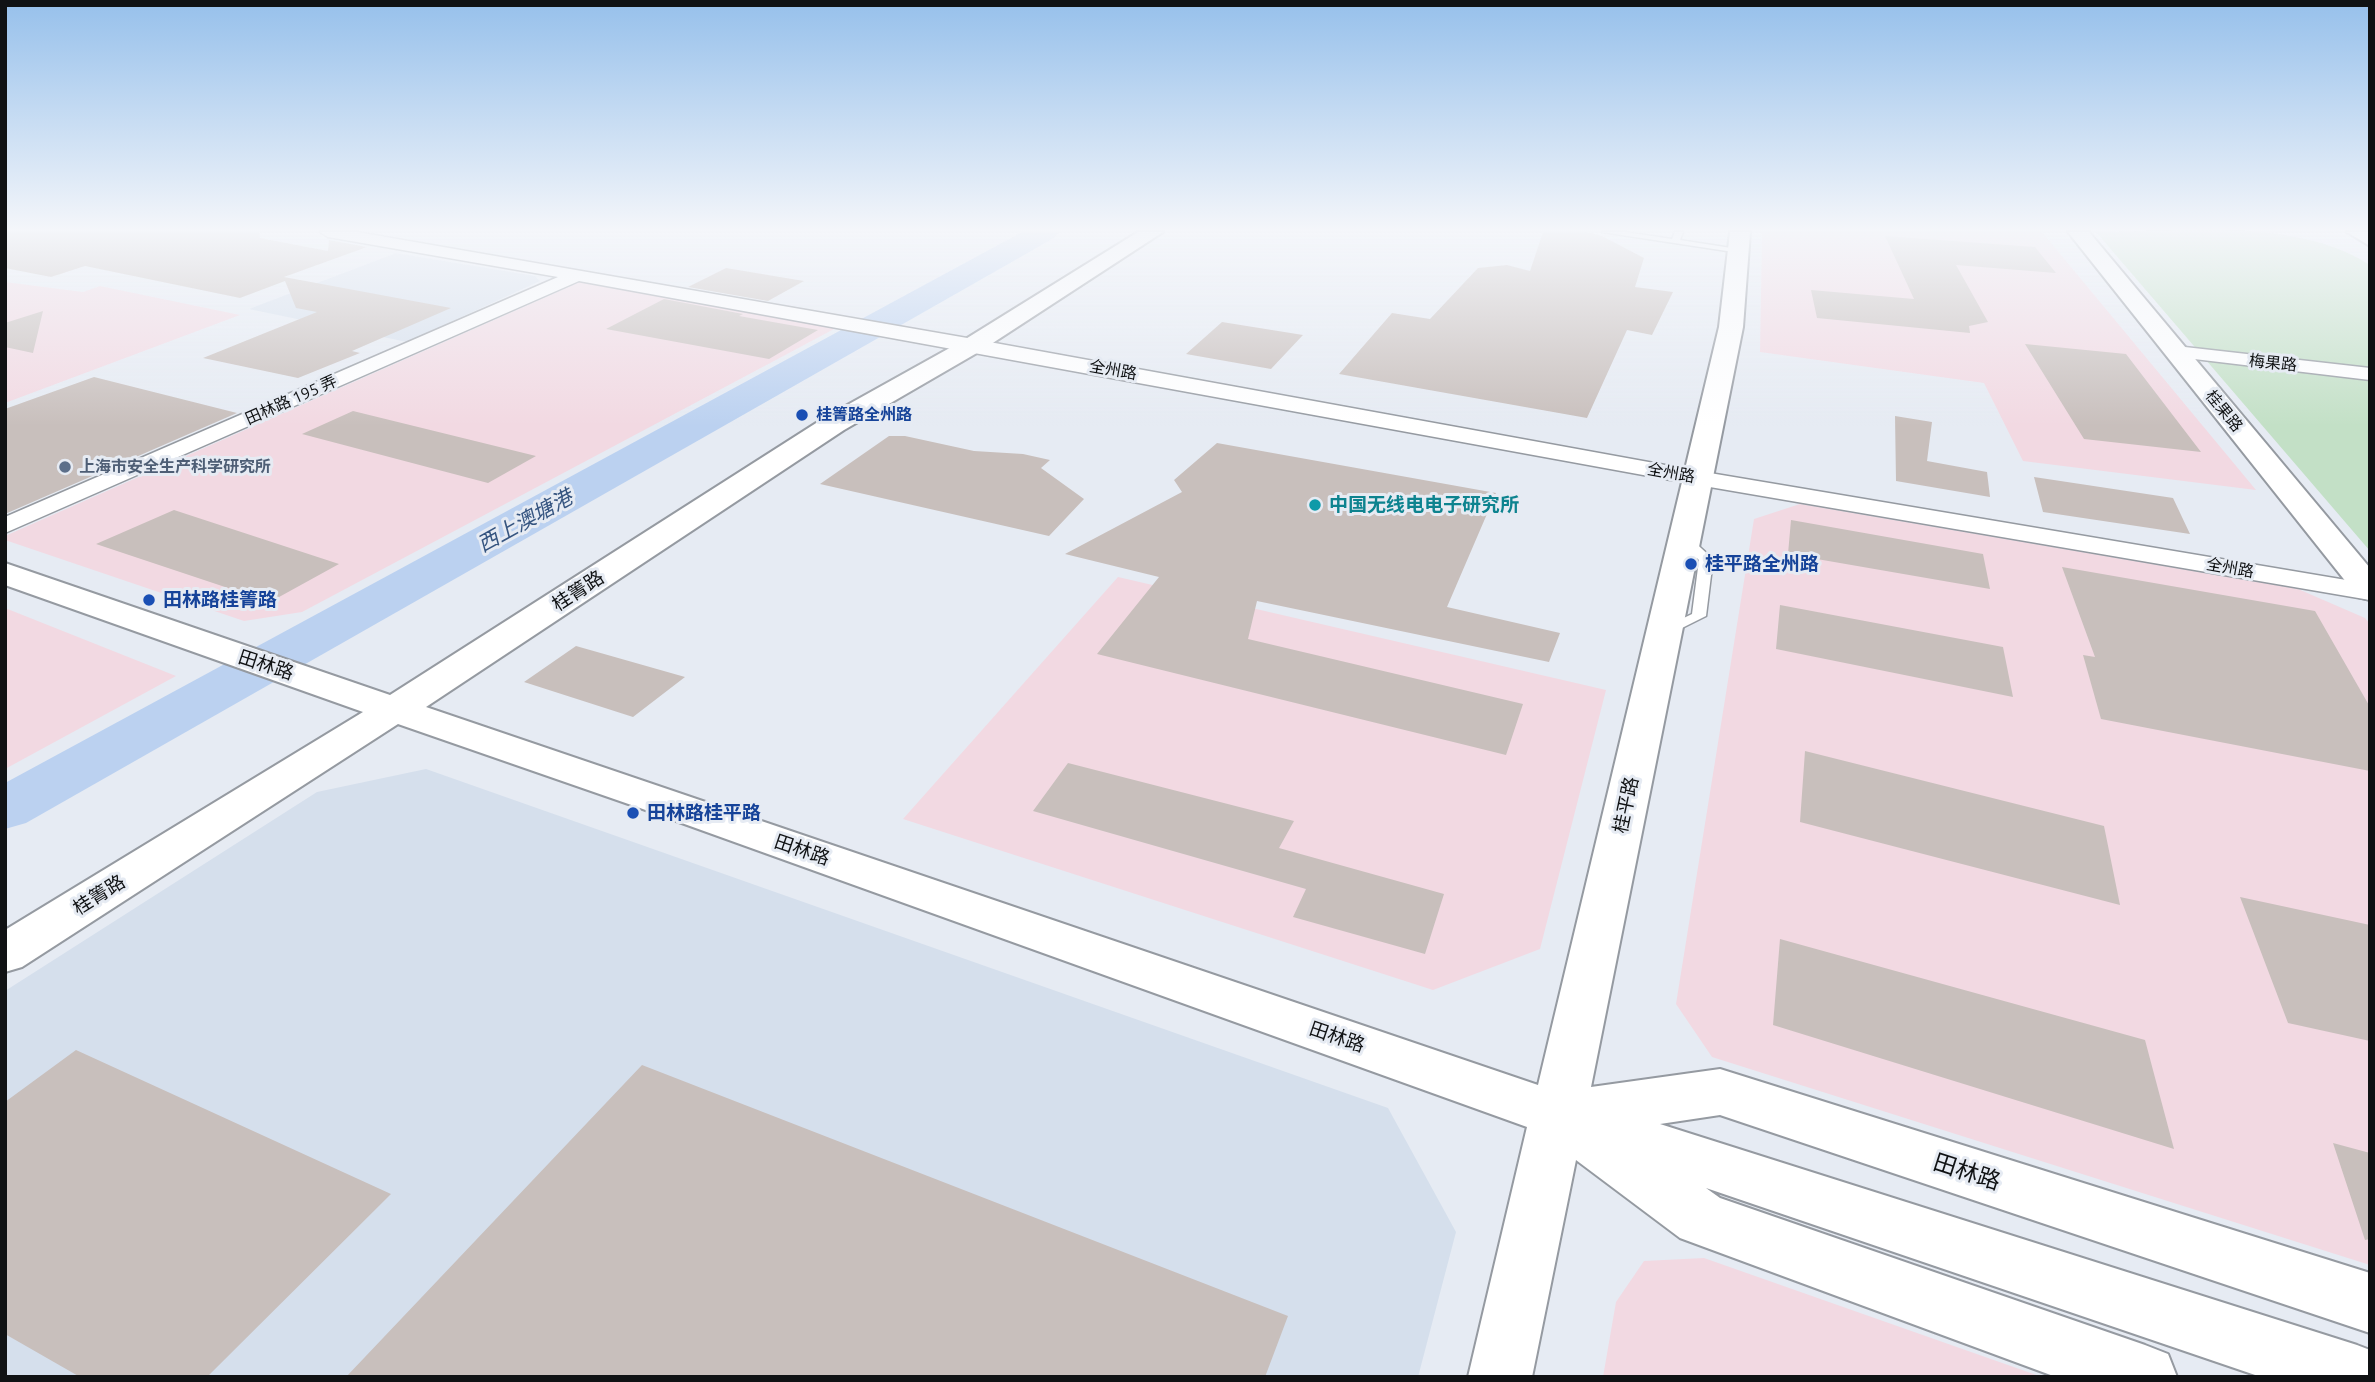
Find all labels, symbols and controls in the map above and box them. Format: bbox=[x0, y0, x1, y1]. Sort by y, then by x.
street label: 梅果路 bbox=[2248, 351, 2298, 375]
street label: 全州路 bbox=[1088, 356, 1138, 384]
street label: 田林路 195 弄 bbox=[242, 371, 340, 429]
street label: 桂果路 bbox=[2201, 386, 2247, 436]
place label: 桂箐路全州路 bbox=[816, 405, 912, 425]
marker: 桂箐路全州路 bbox=[794, 407, 810, 423]
place label: 上海市安全生产科学研究所 bbox=[79, 457, 271, 477]
marker: 上海市安全生产科学研究所 bbox=[57, 459, 73, 475]
street label: 全州路 bbox=[1646, 459, 1696, 487]
water label: 西上澳塘港 bbox=[473, 485, 577, 557]
place label: 中国无线电电子研究所 bbox=[1329, 494, 1519, 516]
marker: 中国无线电电子研究所 bbox=[1307, 497, 1323, 513]
place label: 桂平路全州路 bbox=[1705, 553, 1819, 575]
street label: 全州路 bbox=[2205, 554, 2255, 582]
marker: 桂平路全州路 bbox=[1683, 556, 1699, 572]
street label: 桂箐路 bbox=[548, 566, 608, 616]
place label: 田林路桂箐路 bbox=[163, 589, 277, 611]
marker: 田林路桂箐路 bbox=[141, 592, 157, 608]
street label: 田林路 bbox=[235, 645, 297, 685]
street label: 桂平路 bbox=[1609, 775, 1643, 835]
place label: 田林路桂平路 bbox=[647, 802, 761, 824]
marker: 田林路桂平路 bbox=[625, 805, 641, 821]
street label: 田林路 bbox=[771, 830, 833, 870]
street label: 桂箐路 bbox=[69, 870, 129, 920]
street label: 田林路 bbox=[1306, 1017, 1368, 1057]
street label: 田林路 bbox=[1930, 1148, 2004, 1196]

